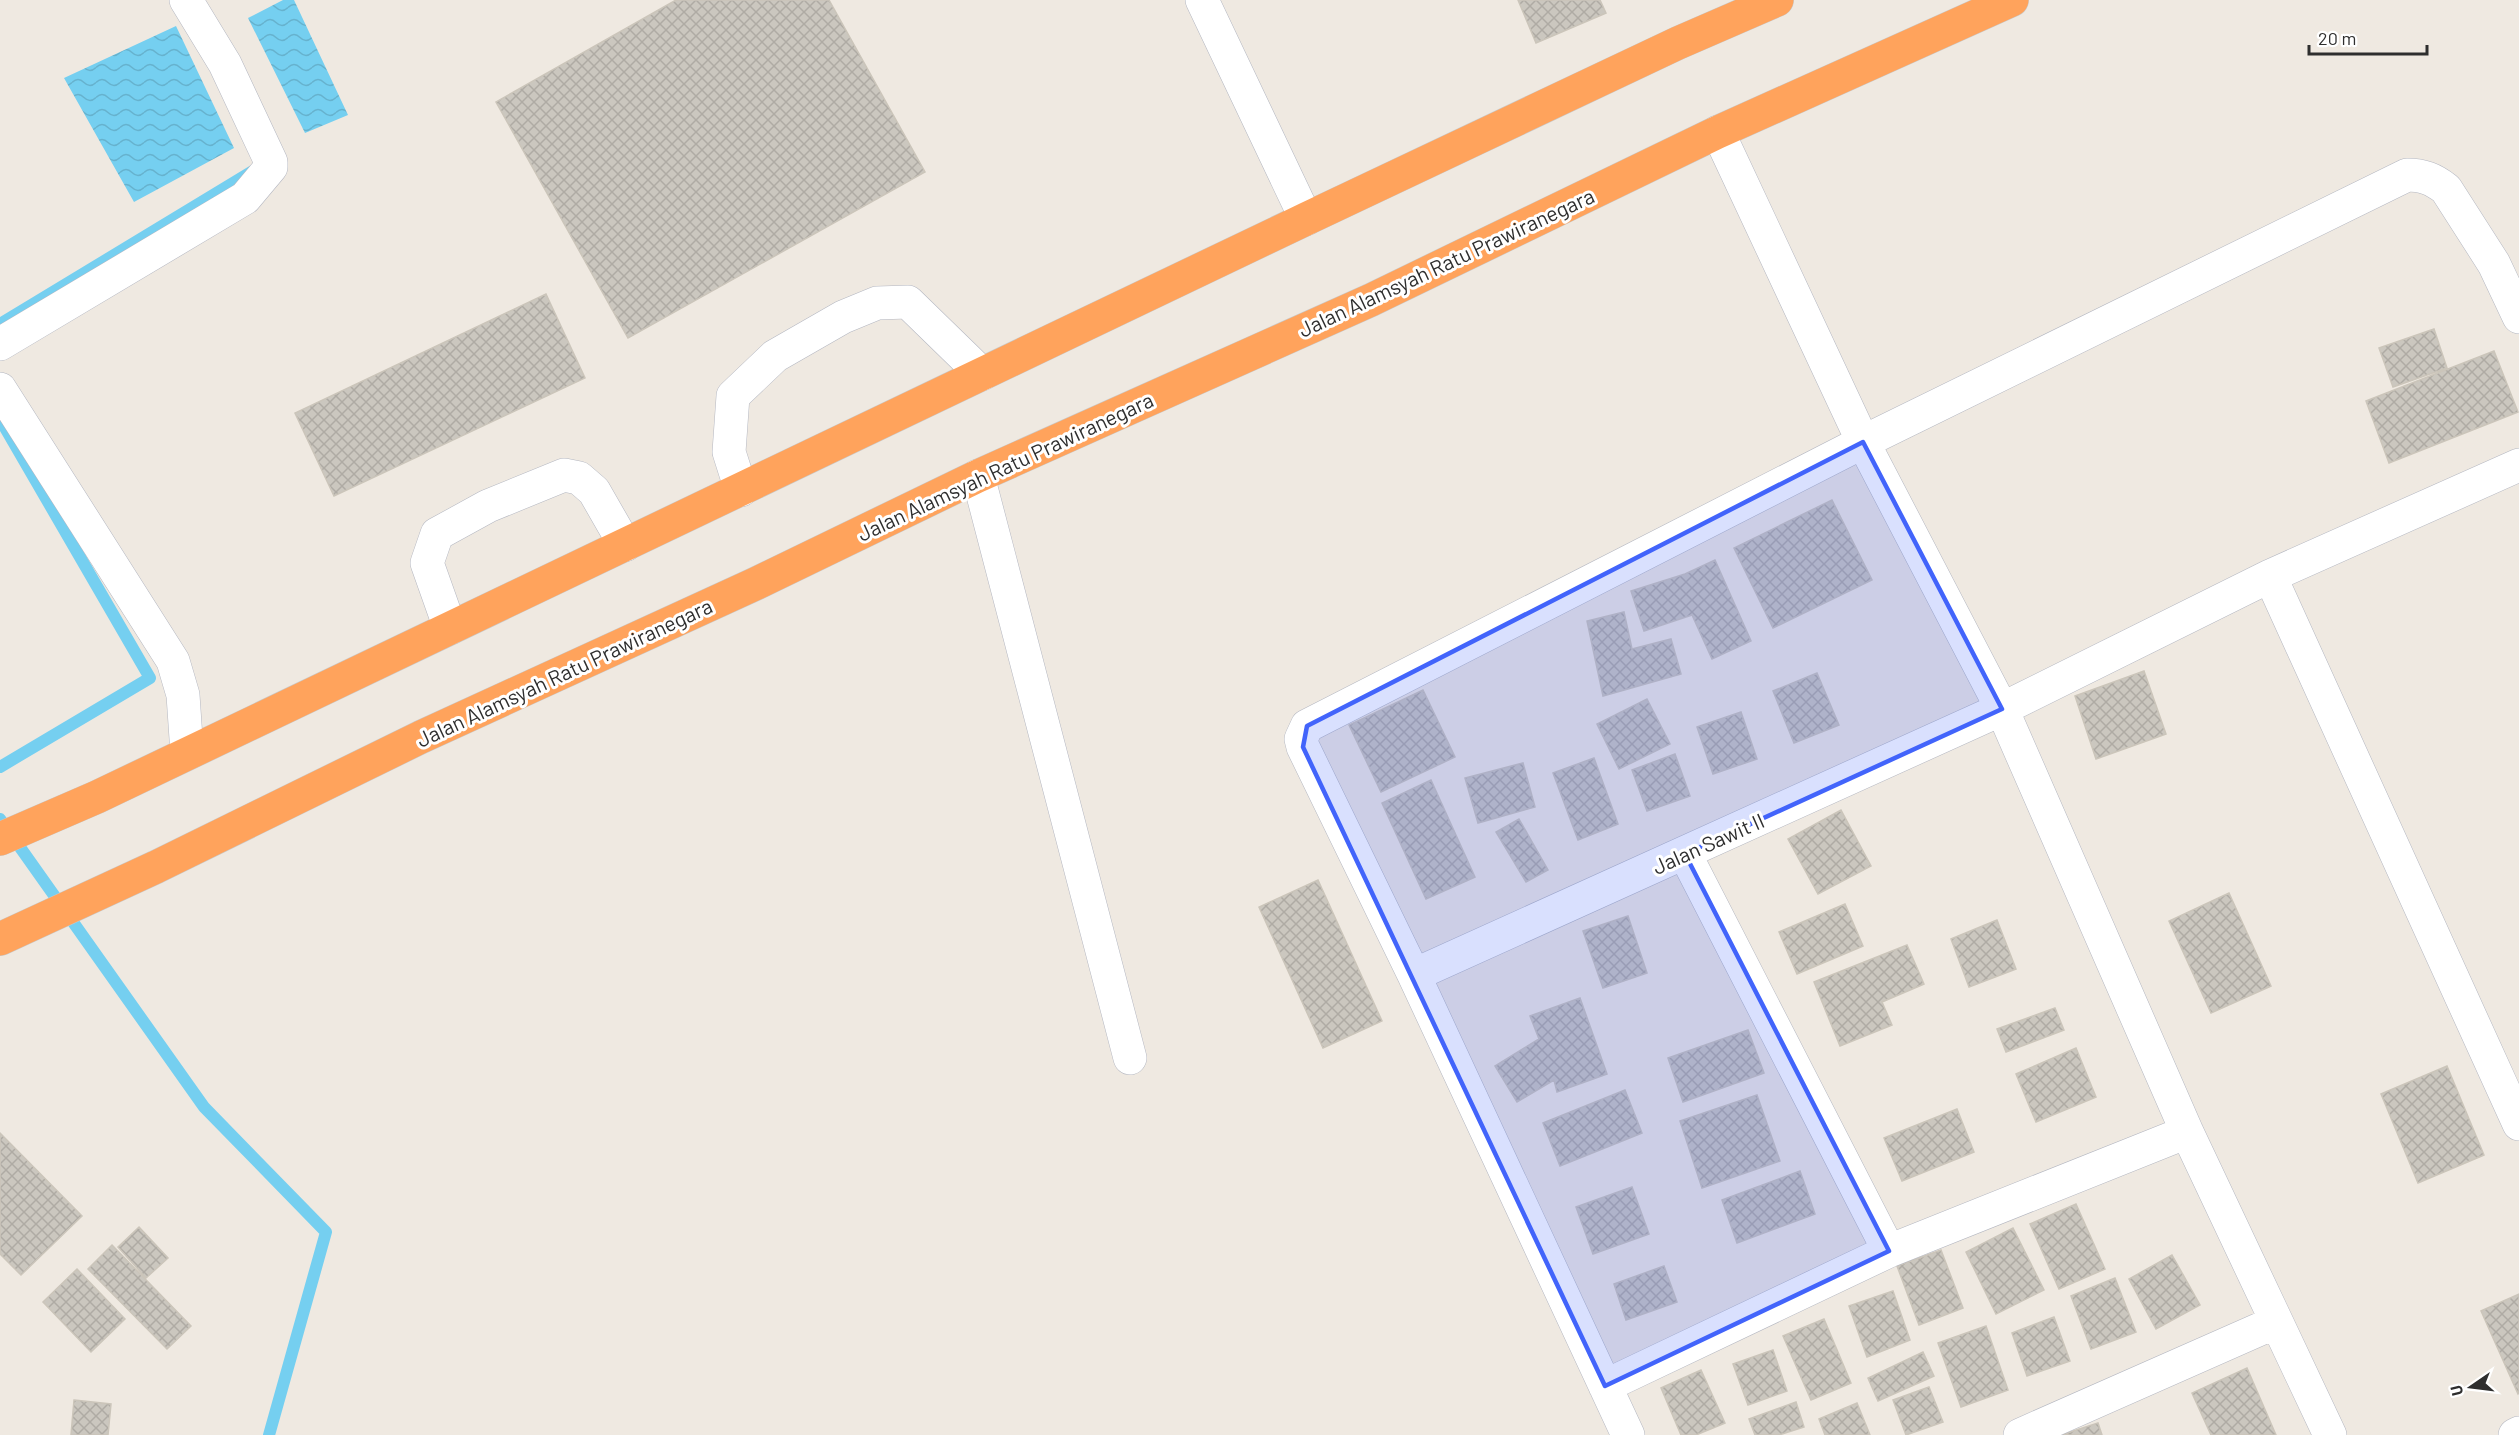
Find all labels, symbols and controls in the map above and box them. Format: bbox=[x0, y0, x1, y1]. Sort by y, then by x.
scale bar bbox=[2309, 18, 2428, 56]
text: 20 m bbox=[2318, 27, 2356, 49]
street label: Jalan Alamsyah Ratu Prawiranegara bbox=[1294, 182, 1598, 342]
street label: Jalan Alamsyah Ratu Prawiranegara bbox=[853, 386, 1157, 546]
street label: Jalan Alamsyah Ratu Prawiranegara bbox=[412, 592, 716, 752]
street label: Jalan Sawit II bbox=[1648, 807, 1768, 879]
north arrow bbox=[2441, 1357, 2501, 1417]
text: U bbox=[2446, 1384, 2466, 1398]

